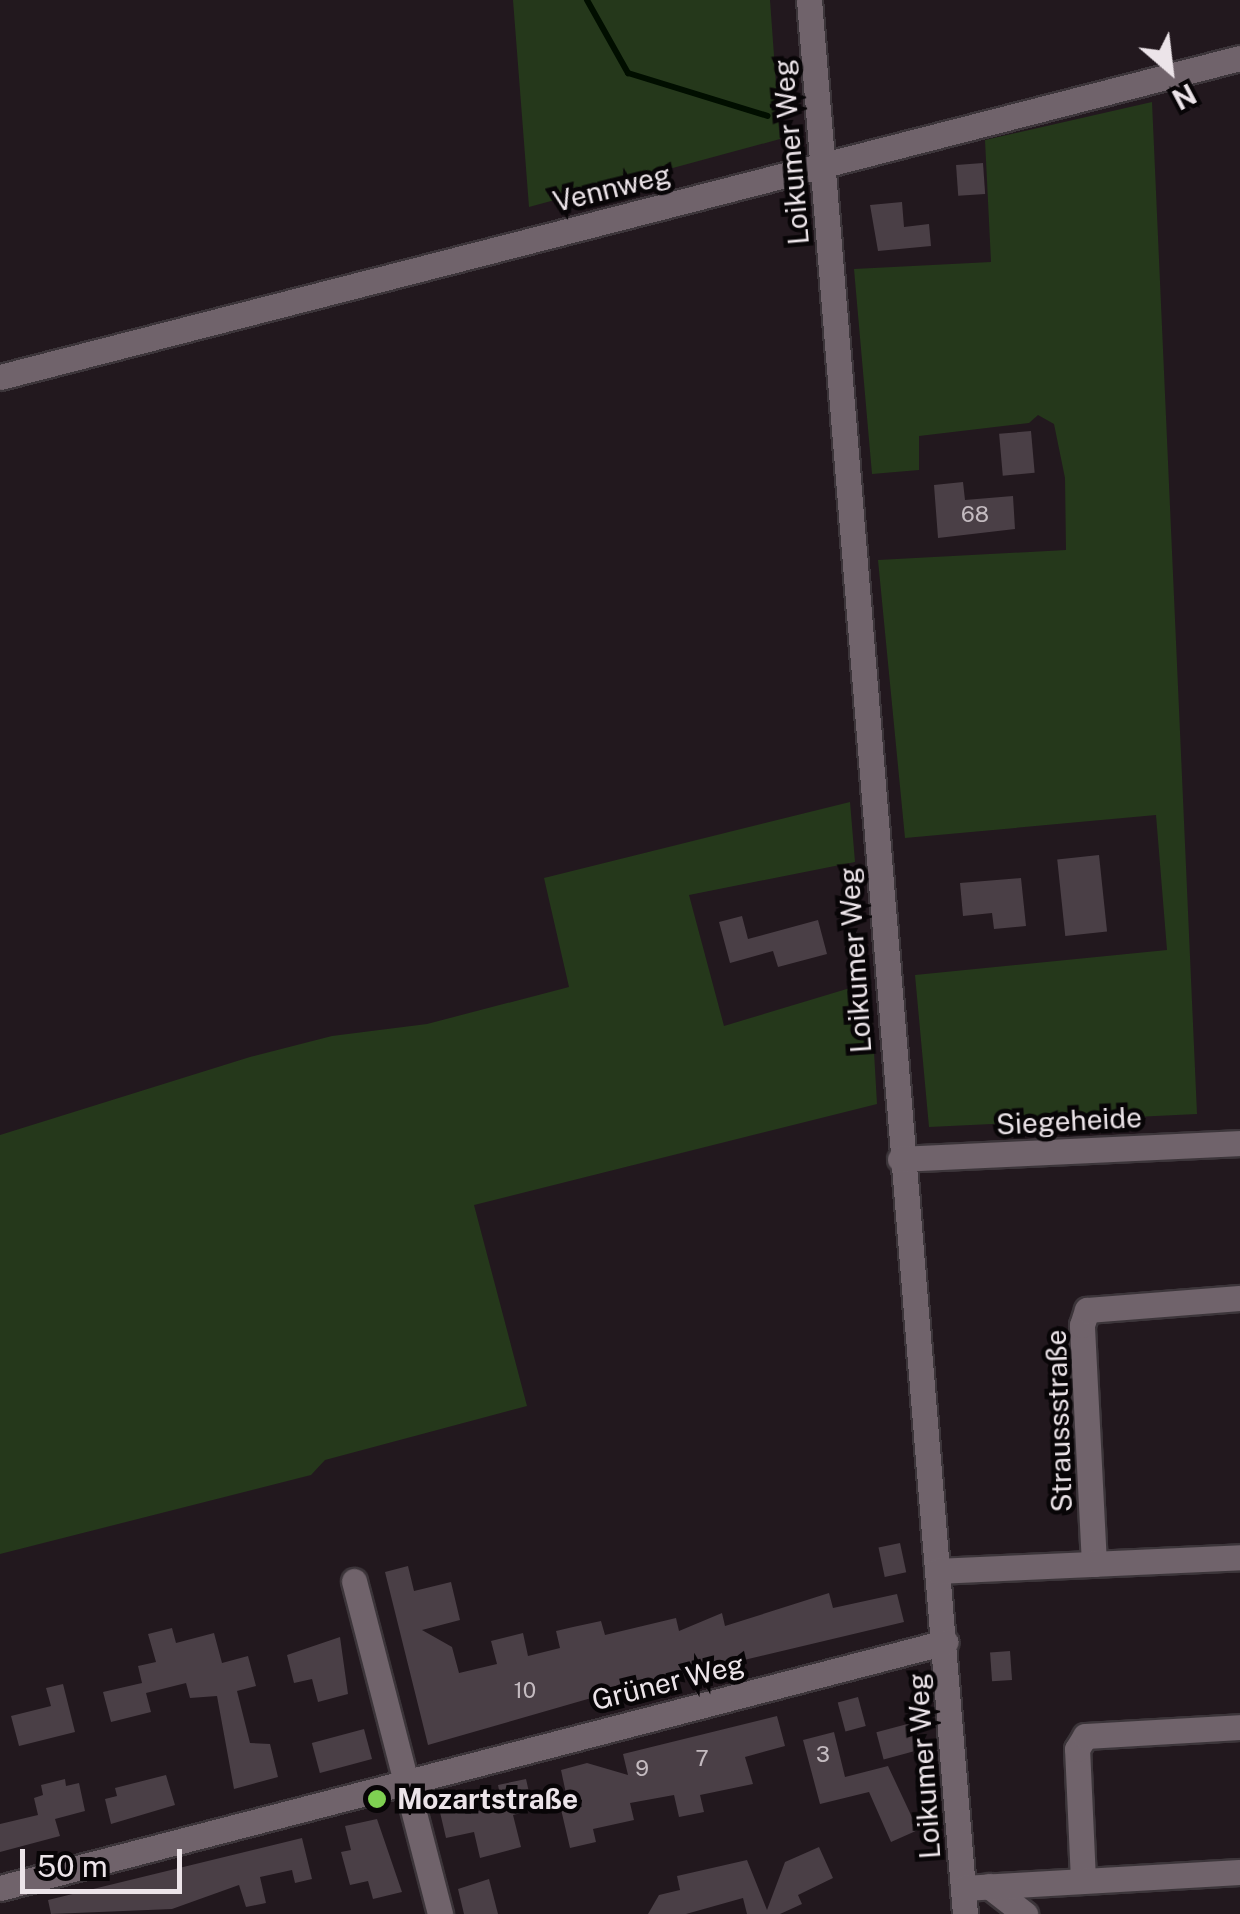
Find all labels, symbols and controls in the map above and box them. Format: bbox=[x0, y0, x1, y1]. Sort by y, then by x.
north arrow bbox=[1120, 20, 1220, 120]
street label: Loikumer Weg bbox=[766, 57, 816, 247]
text: N bbox=[1167, 77, 1202, 117]
street label: Vennweg bbox=[550, 157, 674, 219]
house number: 68 bbox=[961, 502, 989, 528]
street label: Loikumer Weg bbox=[832, 866, 878, 1054]
street label: Siegeheide bbox=[995, 1100, 1143, 1142]
street label: Straussstraße bbox=[1039, 1329, 1079, 1513]
street label: Grüner Weg bbox=[588, 1647, 748, 1717]
street label: Loikumer Weg bbox=[901, 1672, 947, 1860]
house number: 10 bbox=[514, 1678, 536, 1704]
house number: 3 bbox=[816, 1742, 830, 1768]
house number: 7 bbox=[695, 1746, 709, 1772]
house number: 9 bbox=[635, 1756, 649, 1782]
place label: Mozartstraße bbox=[397, 1782, 578, 1816]
marker: Mozartstraße bbox=[366, 1788, 388, 1810]
scale bar bbox=[25, 1829, 188, 1891]
text: 50 m bbox=[37, 1848, 108, 1884]

